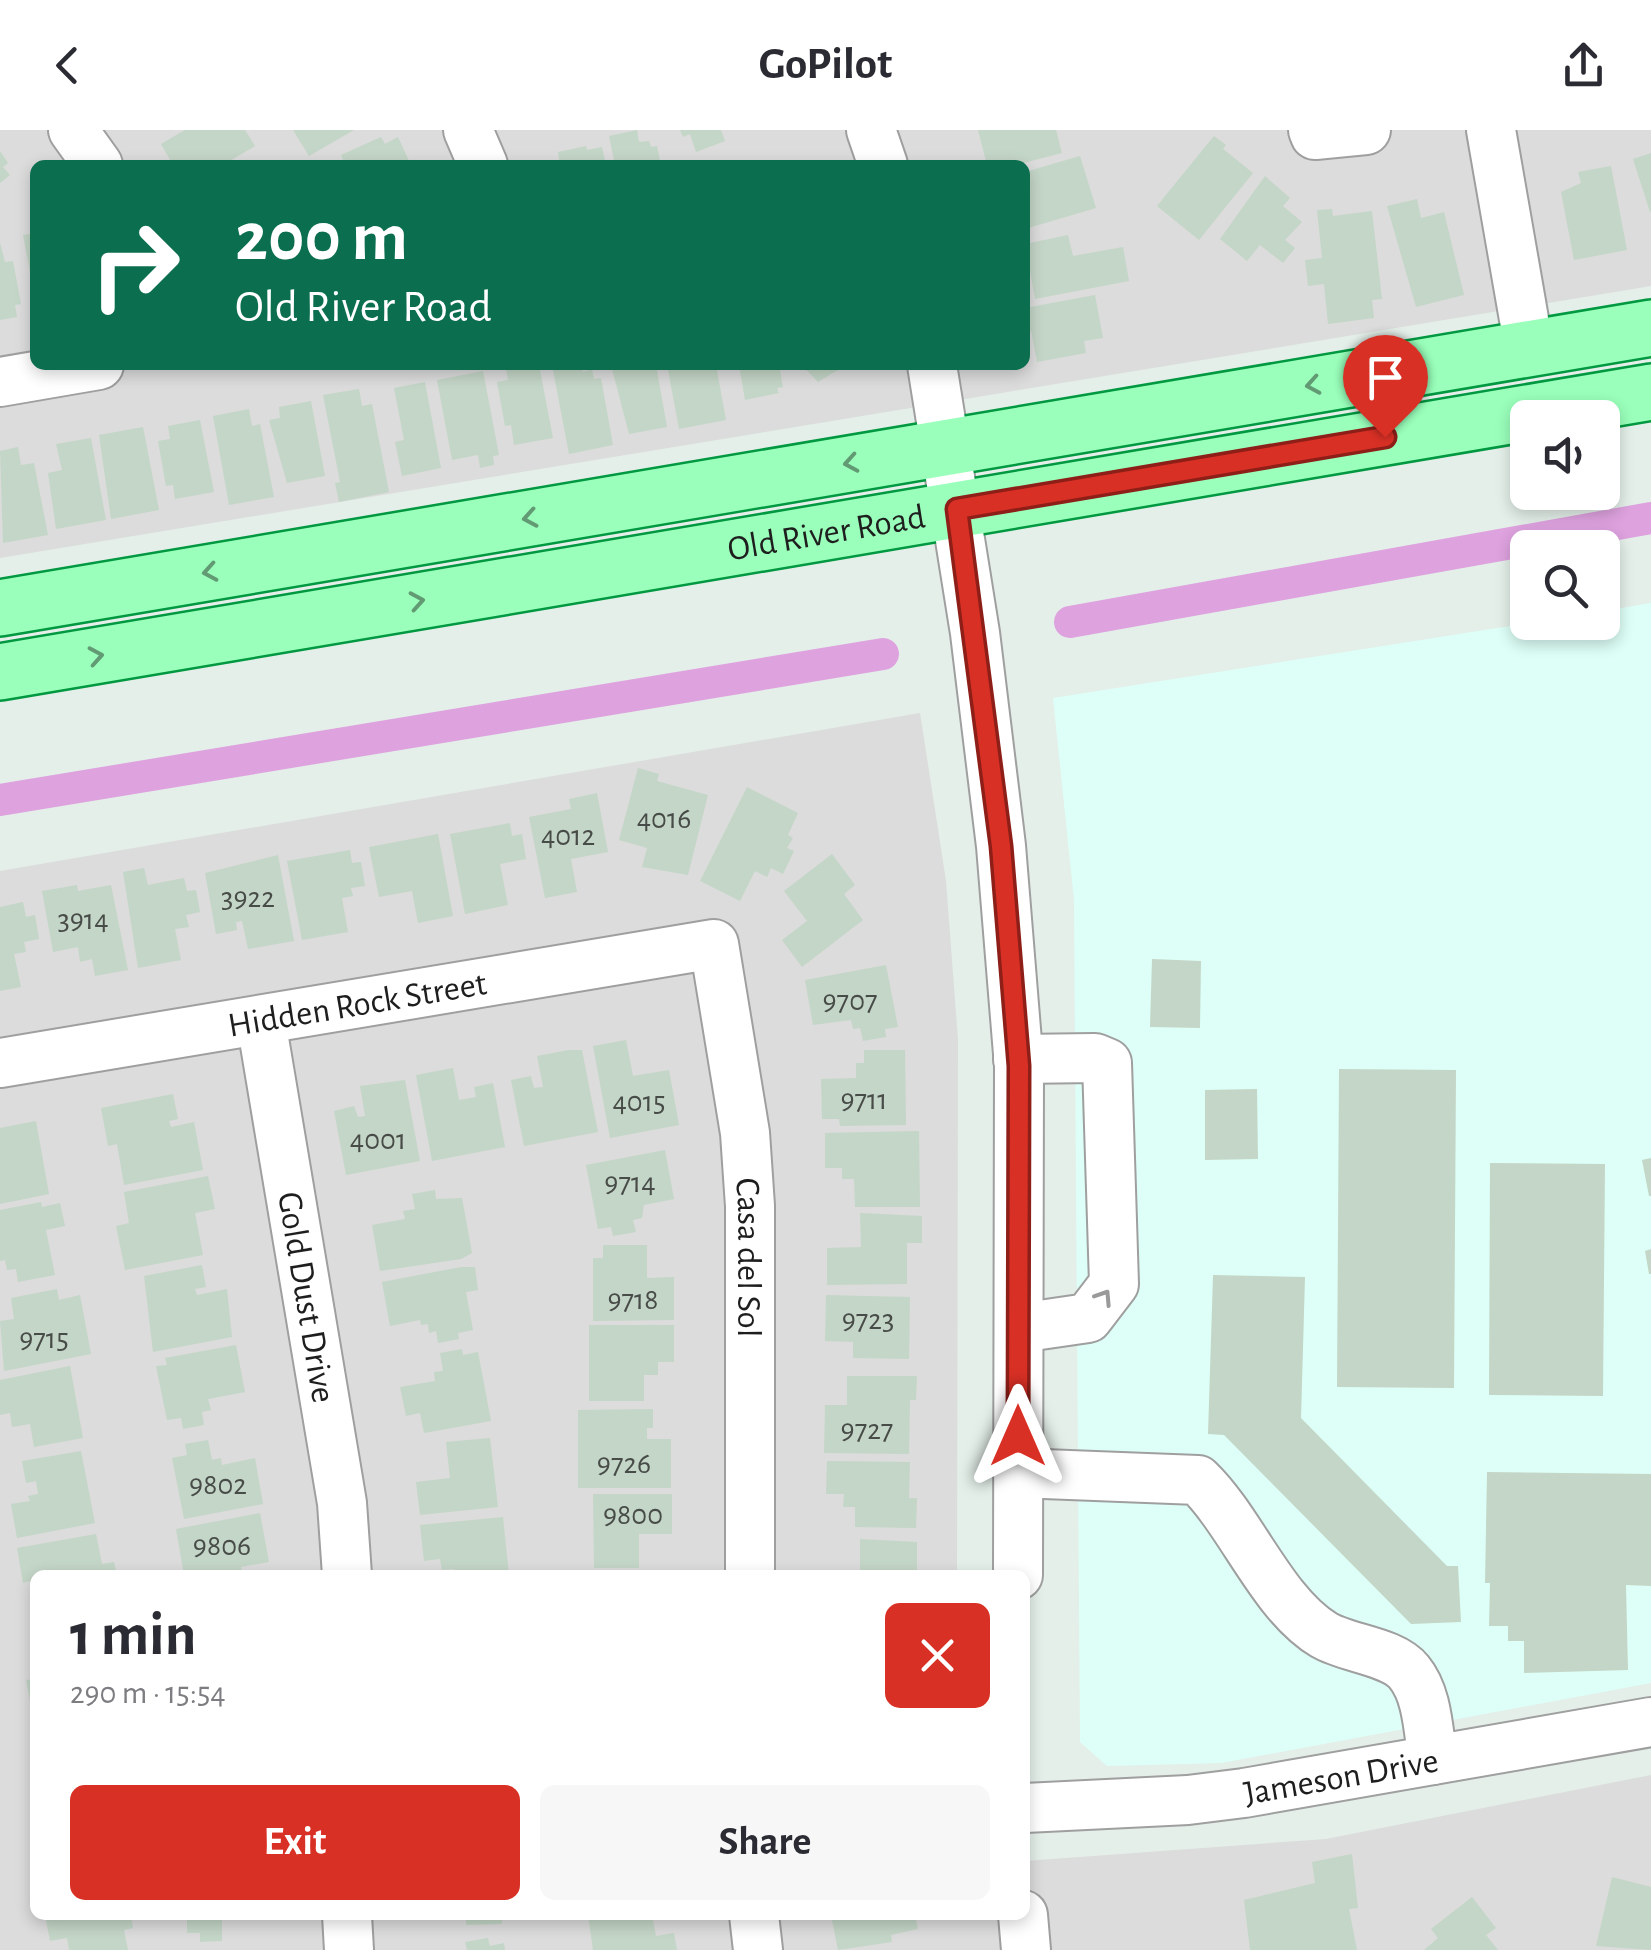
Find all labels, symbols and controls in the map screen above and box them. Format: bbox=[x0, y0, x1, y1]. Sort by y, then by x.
icon: back bbox=[40, 38, 95, 93]
icon: share bbox=[1556, 38, 1611, 93]
text: GoPilot bbox=[759, 42, 892, 87]
icon: right bbox=[70, 200, 200, 330]
text: 200 m bbox=[235, 203, 408, 273]
text: Old River Road bbox=[235, 285, 492, 330]
pin bbox=[1343, 335, 1428, 438]
icon: arrive bbox=[1358, 350, 1413, 405]
one-way arrow bbox=[1305, 374, 1321, 395]
map controls bbox=[1510, 400, 1620, 640]
button: sound bbox=[1510, 400, 1620, 510]
one-way arrow bbox=[842, 452, 859, 473]
street label: Old River Road bbox=[725, 499, 928, 567]
one-way arrow bbox=[522, 507, 538, 528]
button: search bbox=[1510, 530, 1620, 640]
one-way arrow bbox=[202, 561, 218, 582]
one-way arrow bbox=[408, 591, 425, 612]
one-way arrow bbox=[88, 646, 104, 667]
house number: 4016 bbox=[637, 804, 691, 834]
house number: 4012 bbox=[541, 821, 595, 851]
house number: 3922 bbox=[221, 883, 275, 913]
house number: 3914 bbox=[57, 905, 109, 935]
street label: Hidden Rock Street bbox=[225, 966, 489, 1044]
house number: 9707 bbox=[823, 986, 877, 1016]
house number: 9711 bbox=[840, 1085, 888, 1115]
house number: 4015 bbox=[612, 1087, 666, 1117]
house number: 4001 bbox=[350, 1125, 406, 1155]
house number: 9714 bbox=[604, 1168, 656, 1198]
street label: Casa del Sol bbox=[729, 1177, 766, 1337]
street label: Gold Dust Drive bbox=[271, 1189, 341, 1405]
house number: 9718 bbox=[607, 1285, 659, 1315]
one-way arrow bbox=[1092, 1289, 1111, 1307]
house number: 9723 bbox=[842, 1305, 894, 1335]
house number: 9715 bbox=[19, 1324, 69, 1354]
position arrow bbox=[966, 1384, 1070, 1488]
house number: 9727 bbox=[841, 1415, 893, 1445]
house number: 9726 bbox=[597, 1449, 651, 1479]
house number: 9802 bbox=[189, 1470, 247, 1500]
house number: 9800 bbox=[603, 1500, 663, 1530]
house number: 9806 bbox=[193, 1531, 251, 1561]
button: close bbox=[885, 1603, 990, 1708]
text: 1 min bbox=[70, 1606, 196, 1666]
text: 290 m · 15:54 bbox=[70, 1677, 226, 1709]
street label: Jameson Drive bbox=[1241, 1743, 1441, 1812]
button: Exit bbox=[70, 1785, 520, 1900]
button: Share bbox=[540, 1785, 990, 1900]

